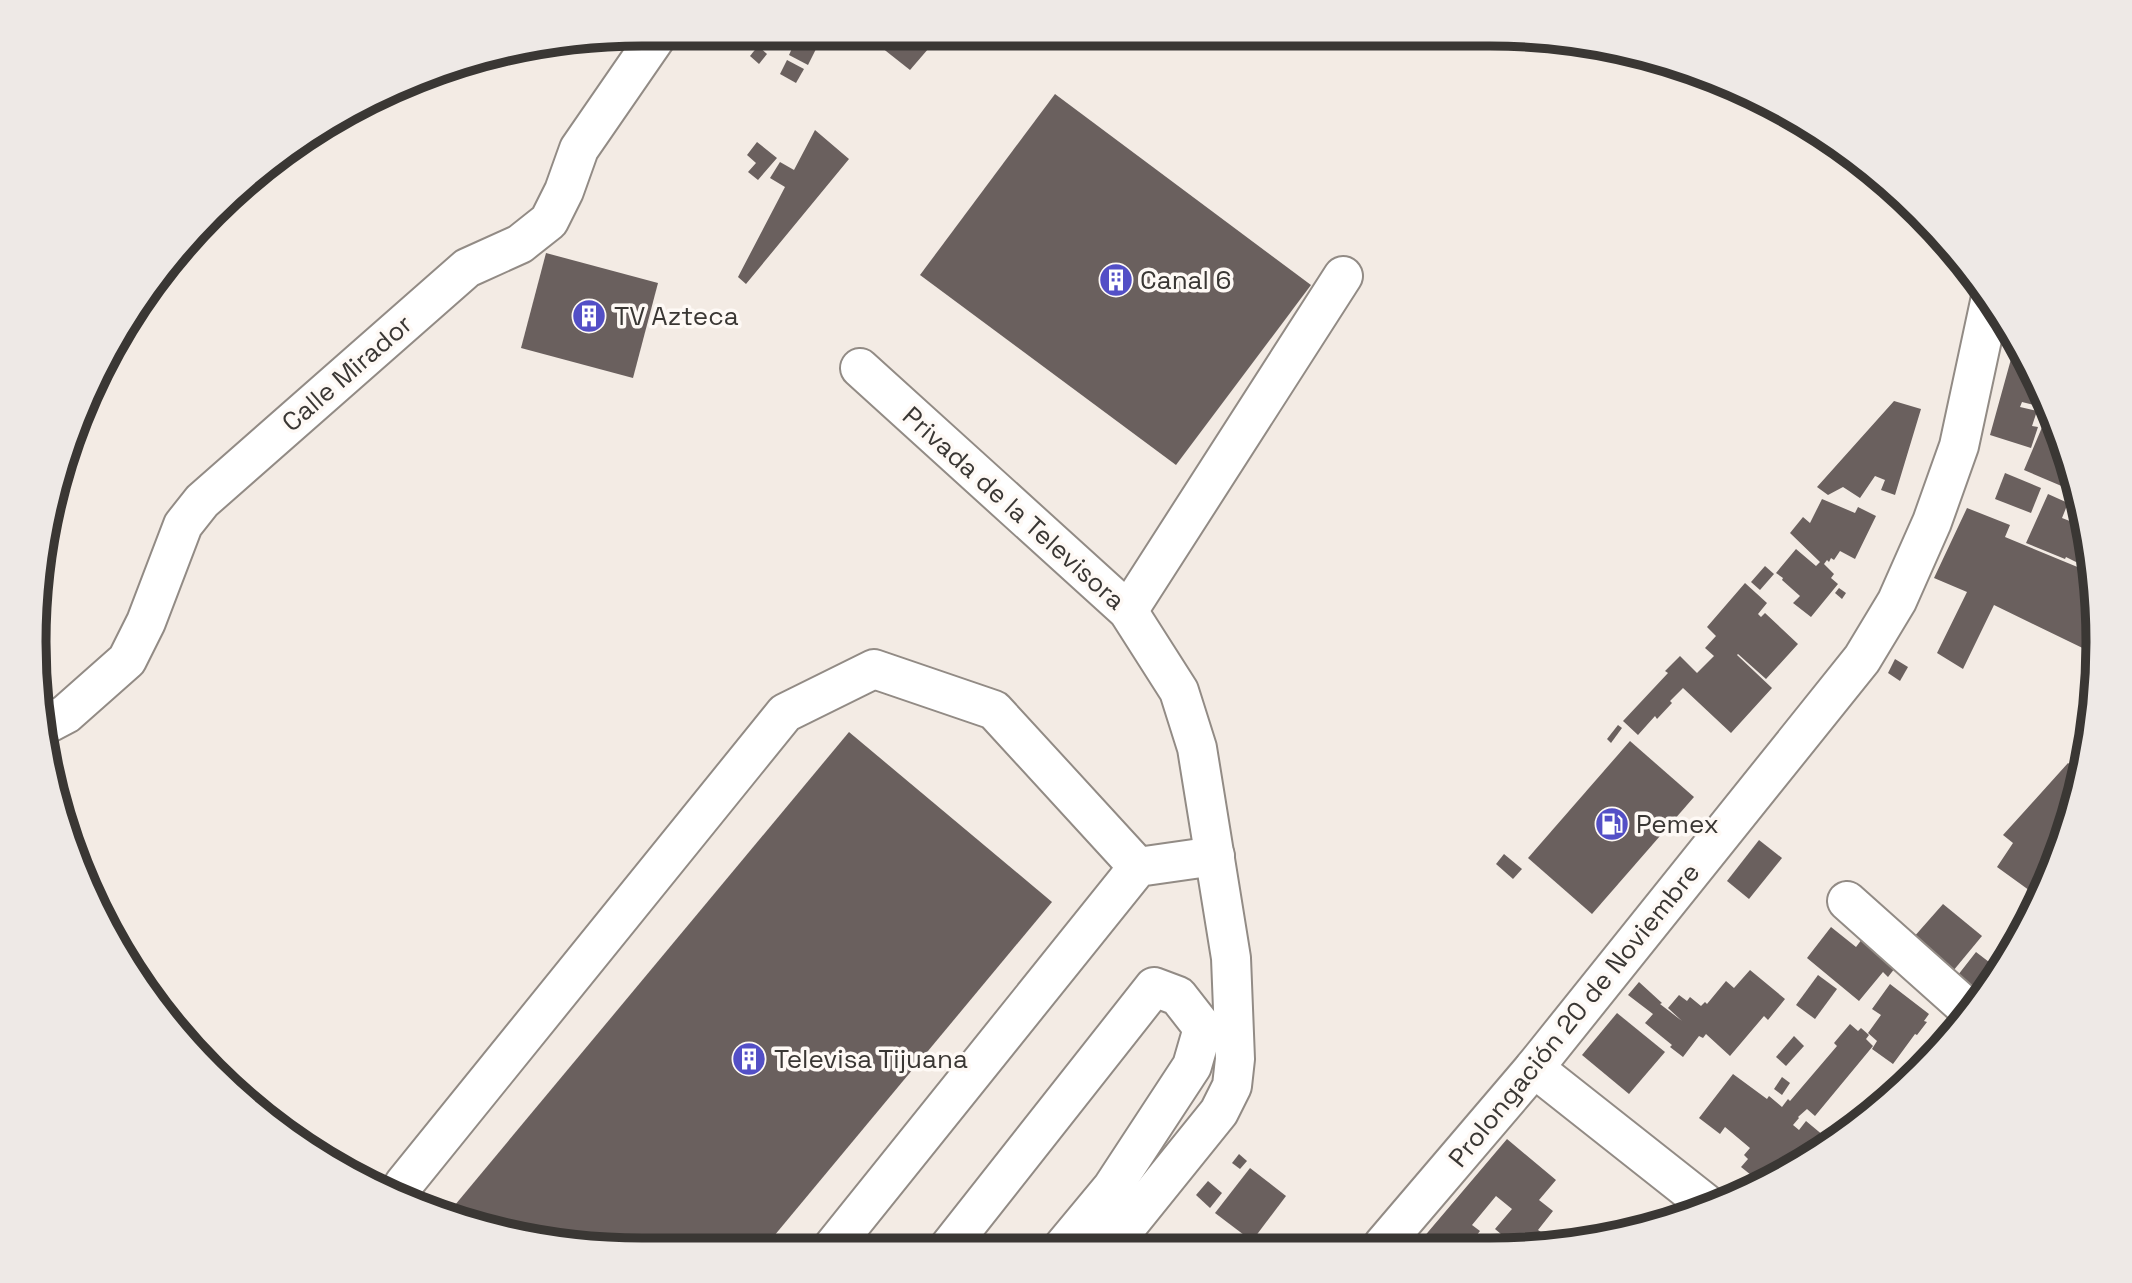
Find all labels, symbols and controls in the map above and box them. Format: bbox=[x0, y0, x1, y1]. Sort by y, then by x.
building icon: Canal 6 bbox=[1097, 261, 1135, 299]
place label: Canal 6 bbox=[1140, 263, 1232, 297]
building icon: TV Azteca bbox=[570, 297, 608, 335]
place label: TV Azteca bbox=[614, 299, 739, 333]
street label: Calle Mirador bbox=[275, 307, 419, 439]
street label: Privada de la Televisora bbox=[895, 399, 1133, 617]
fuel station icon: Pemex bbox=[1593, 805, 1631, 843]
place label: Pemex bbox=[1636, 807, 1719, 841]
street label: Prolongación 20 de Noviembre bbox=[1441, 856, 1707, 1174]
building icon: Televisa Tijuana bbox=[730, 1040, 768, 1078]
place label: Televisa Tijuana bbox=[774, 1042, 968, 1076]

